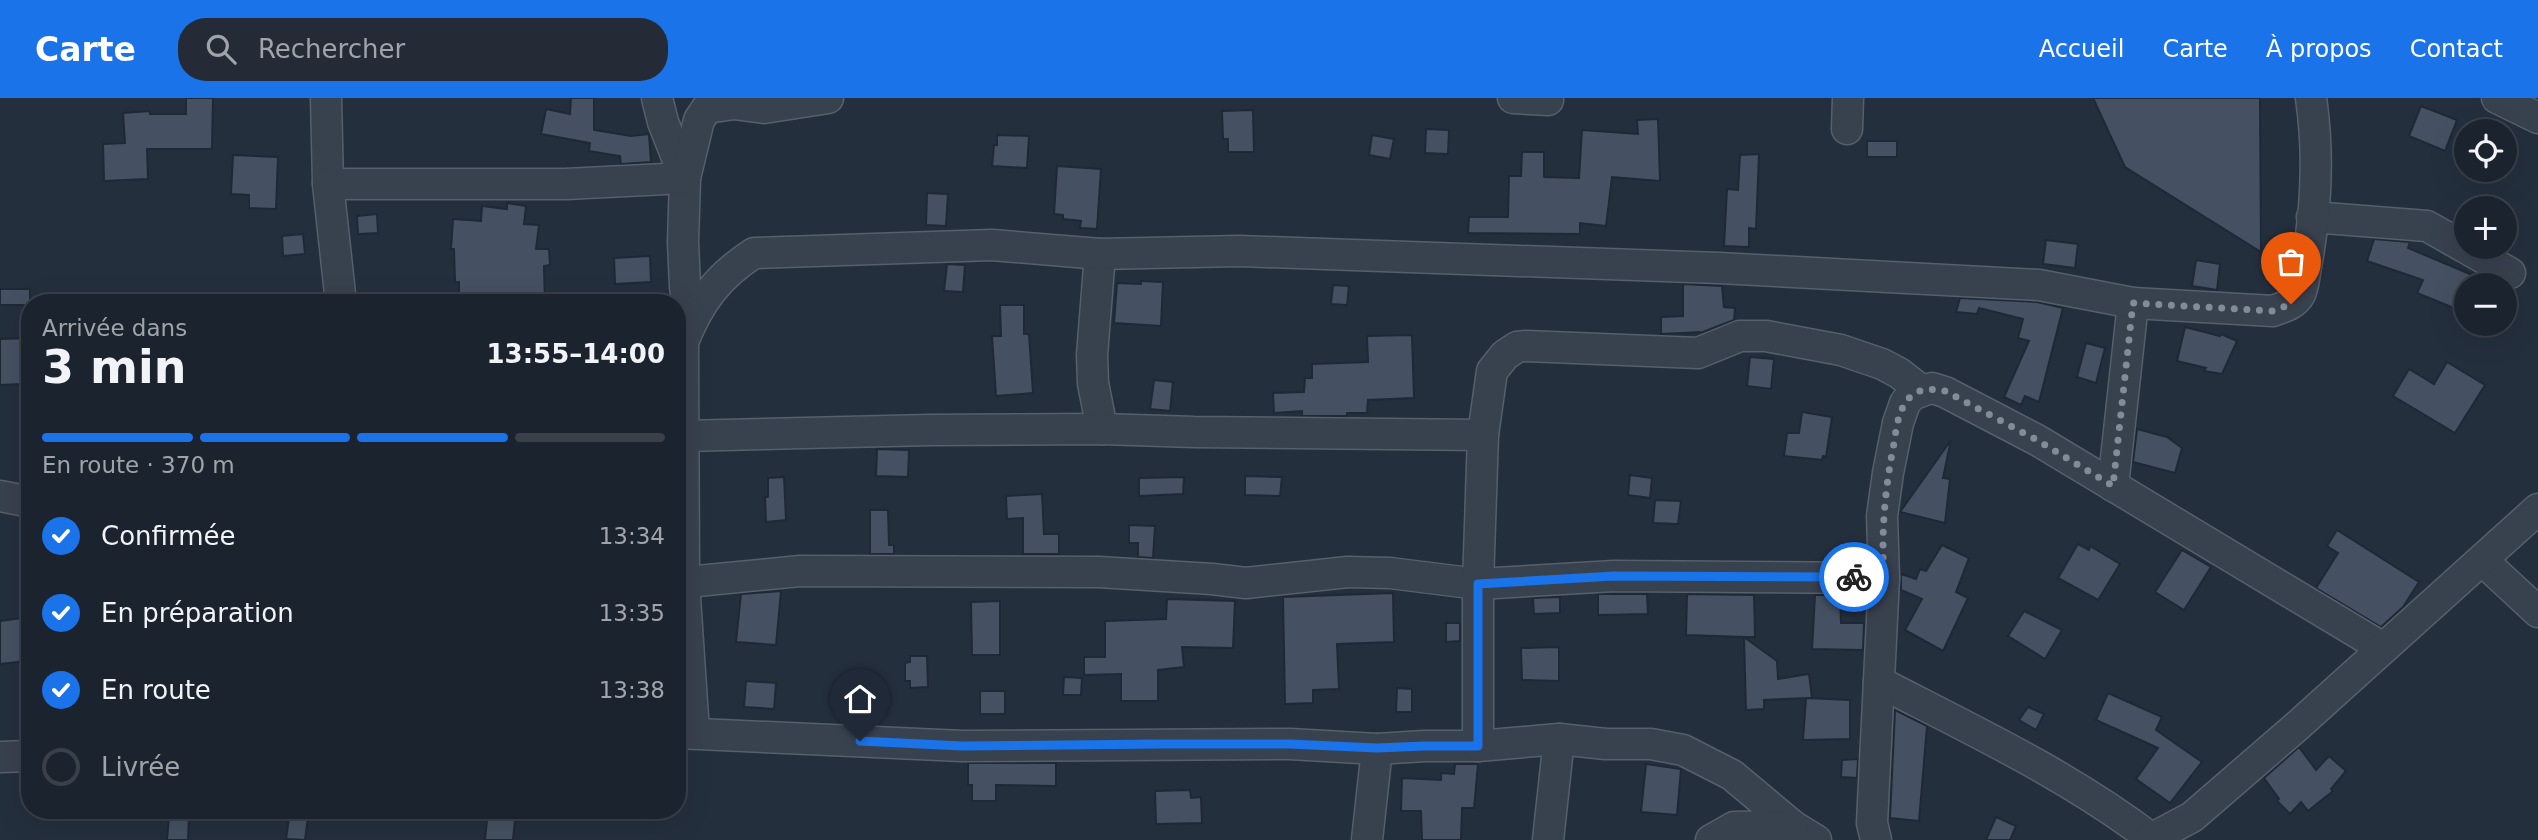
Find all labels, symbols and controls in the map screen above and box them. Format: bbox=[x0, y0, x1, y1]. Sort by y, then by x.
search box bbox=[178, 18, 668, 81]
text: Carte bbox=[35, 30, 136, 69]
icon: search bbox=[202, 30, 240, 68]
text: Rechercher bbox=[258, 34, 405, 64]
text: Accueil bbox=[2039, 35, 2124, 63]
text: Carte bbox=[2162, 35, 2228, 63]
text: À propos bbox=[2266, 35, 2372, 63]
text: Contact bbox=[2410, 35, 2503, 63]
map controls bbox=[2454, 119, 2517, 336]
button: locate bbox=[2454, 119, 2517, 182]
button: + bbox=[2454, 196, 2517, 259]
pin bbox=[2261, 232, 2321, 304]
icon: bag bbox=[2272, 243, 2310, 281]
button: − bbox=[2454, 273, 2517, 336]
text: Arrivée dans bbox=[42, 315, 187, 341]
text: 13:55–14:00 bbox=[486, 339, 665, 369]
text: 3 min bbox=[42, 340, 186, 394]
text: En route · 370 m bbox=[42, 452, 235, 478]
icon: check bbox=[42, 517, 80, 555]
text: Confirmée bbox=[101, 521, 235, 551]
text: 13:34 bbox=[599, 523, 665, 549]
courier bbox=[1819, 542, 1889, 612]
icon: bike bbox=[1835, 558, 1873, 596]
icon: check bbox=[42, 594, 80, 632]
text: En préparation bbox=[101, 598, 294, 628]
text: 13:35 bbox=[599, 600, 665, 626]
pin bbox=[830, 669, 890, 741]
icon: check bbox=[42, 671, 80, 709]
text: En route bbox=[101, 675, 211, 705]
text: 13:38 bbox=[599, 677, 665, 703]
icon: home bbox=[841, 680, 879, 718]
text: Livrée bbox=[101, 752, 180, 782]

